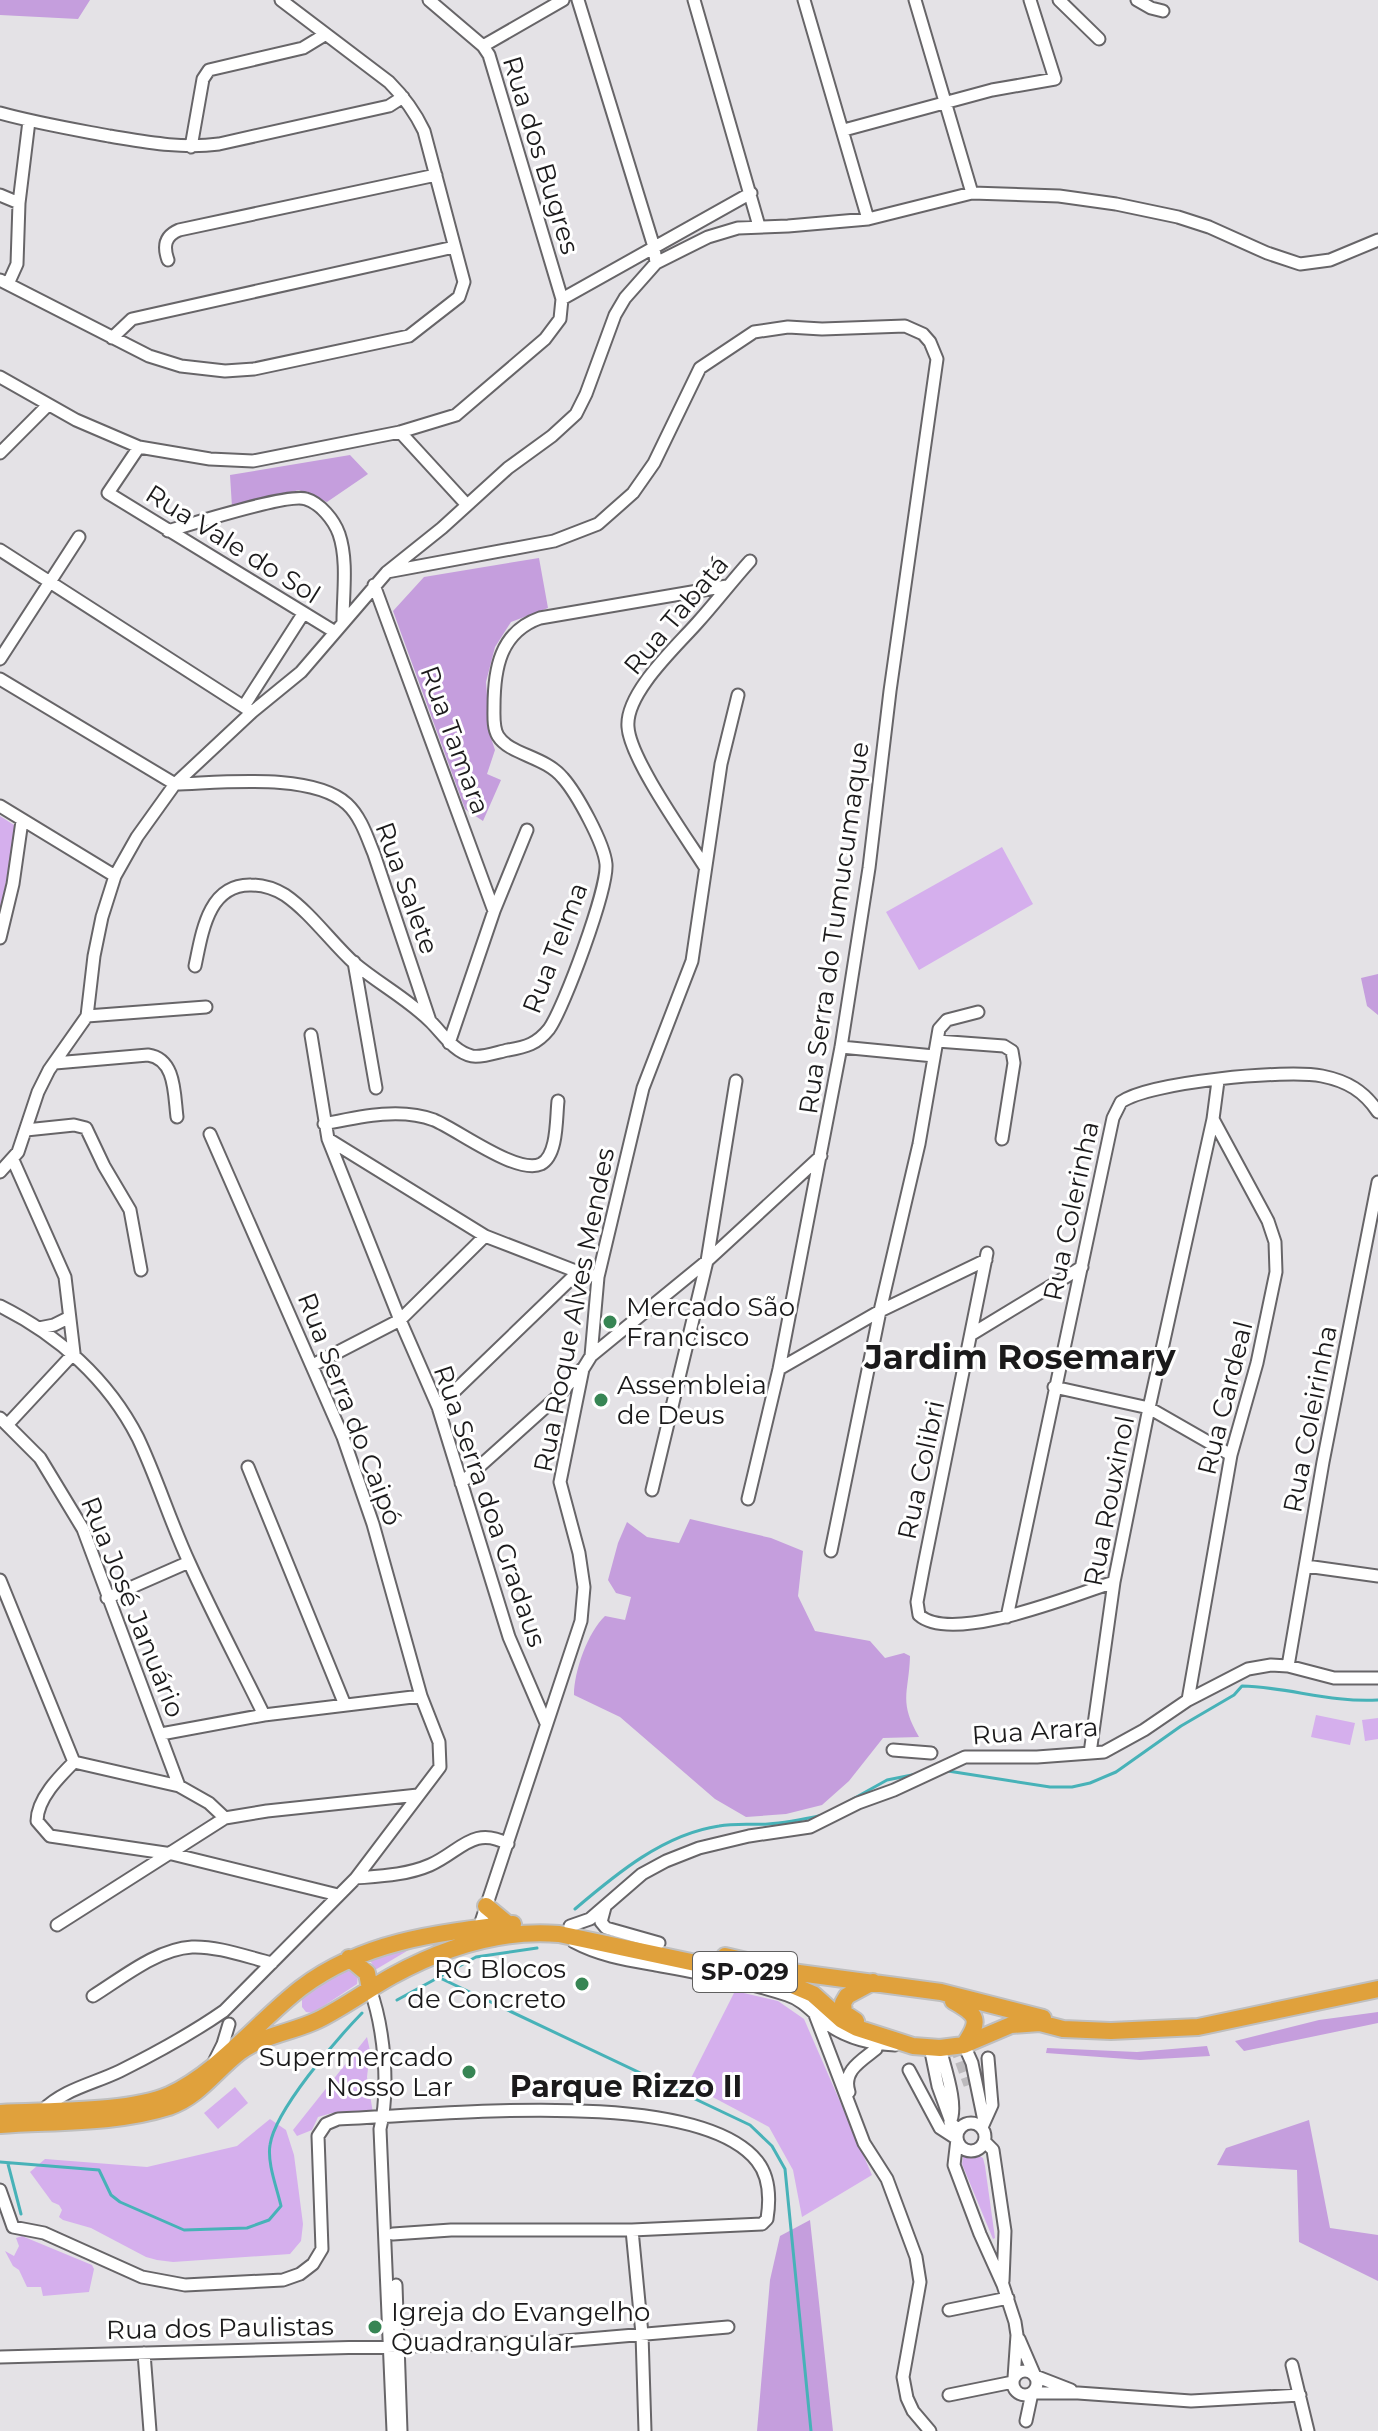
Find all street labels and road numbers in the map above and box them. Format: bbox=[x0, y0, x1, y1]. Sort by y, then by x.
street label: Rua dos Bugres bbox=[496, 52, 586, 258]
street label: Rua Vale do Sol bbox=[140, 477, 326, 611]
street label: Rua Tabatá bbox=[617, 549, 735, 681]
street label: Rua Tamara bbox=[413, 661, 497, 819]
street label: Rua Serra do Tumucumaque bbox=[792, 740, 876, 1116]
street label: Rua Salete bbox=[368, 818, 446, 958]
street label: Rua Telma bbox=[515, 878, 595, 1018]
street label: Rua Colerinha bbox=[1036, 1118, 1106, 1304]
street label: Rua Roque Alves Mendes bbox=[527, 1145, 621, 1475]
street label: Rua Serra do Caipó bbox=[291, 1288, 409, 1530]
street label: Rua Cardeal bbox=[1190, 1318, 1260, 1478]
street label: Rua Coleirinha bbox=[1276, 1323, 1344, 1515]
street label: Rua Serra doa Gradaus bbox=[427, 1361, 553, 1651]
street label: Rua Colibri bbox=[891, 1398, 951, 1542]
street label: Rua Rouxinol bbox=[1077, 1413, 1141, 1589]
street label: Rua José Januário bbox=[74, 1492, 192, 1722]
street label: Rua Arara bbox=[971, 1711, 1099, 1751]
road number: SP-029 bbox=[693, 1952, 797, 1992]
street label: Rua dos Paulistas bbox=[106, 2310, 334, 2346]

